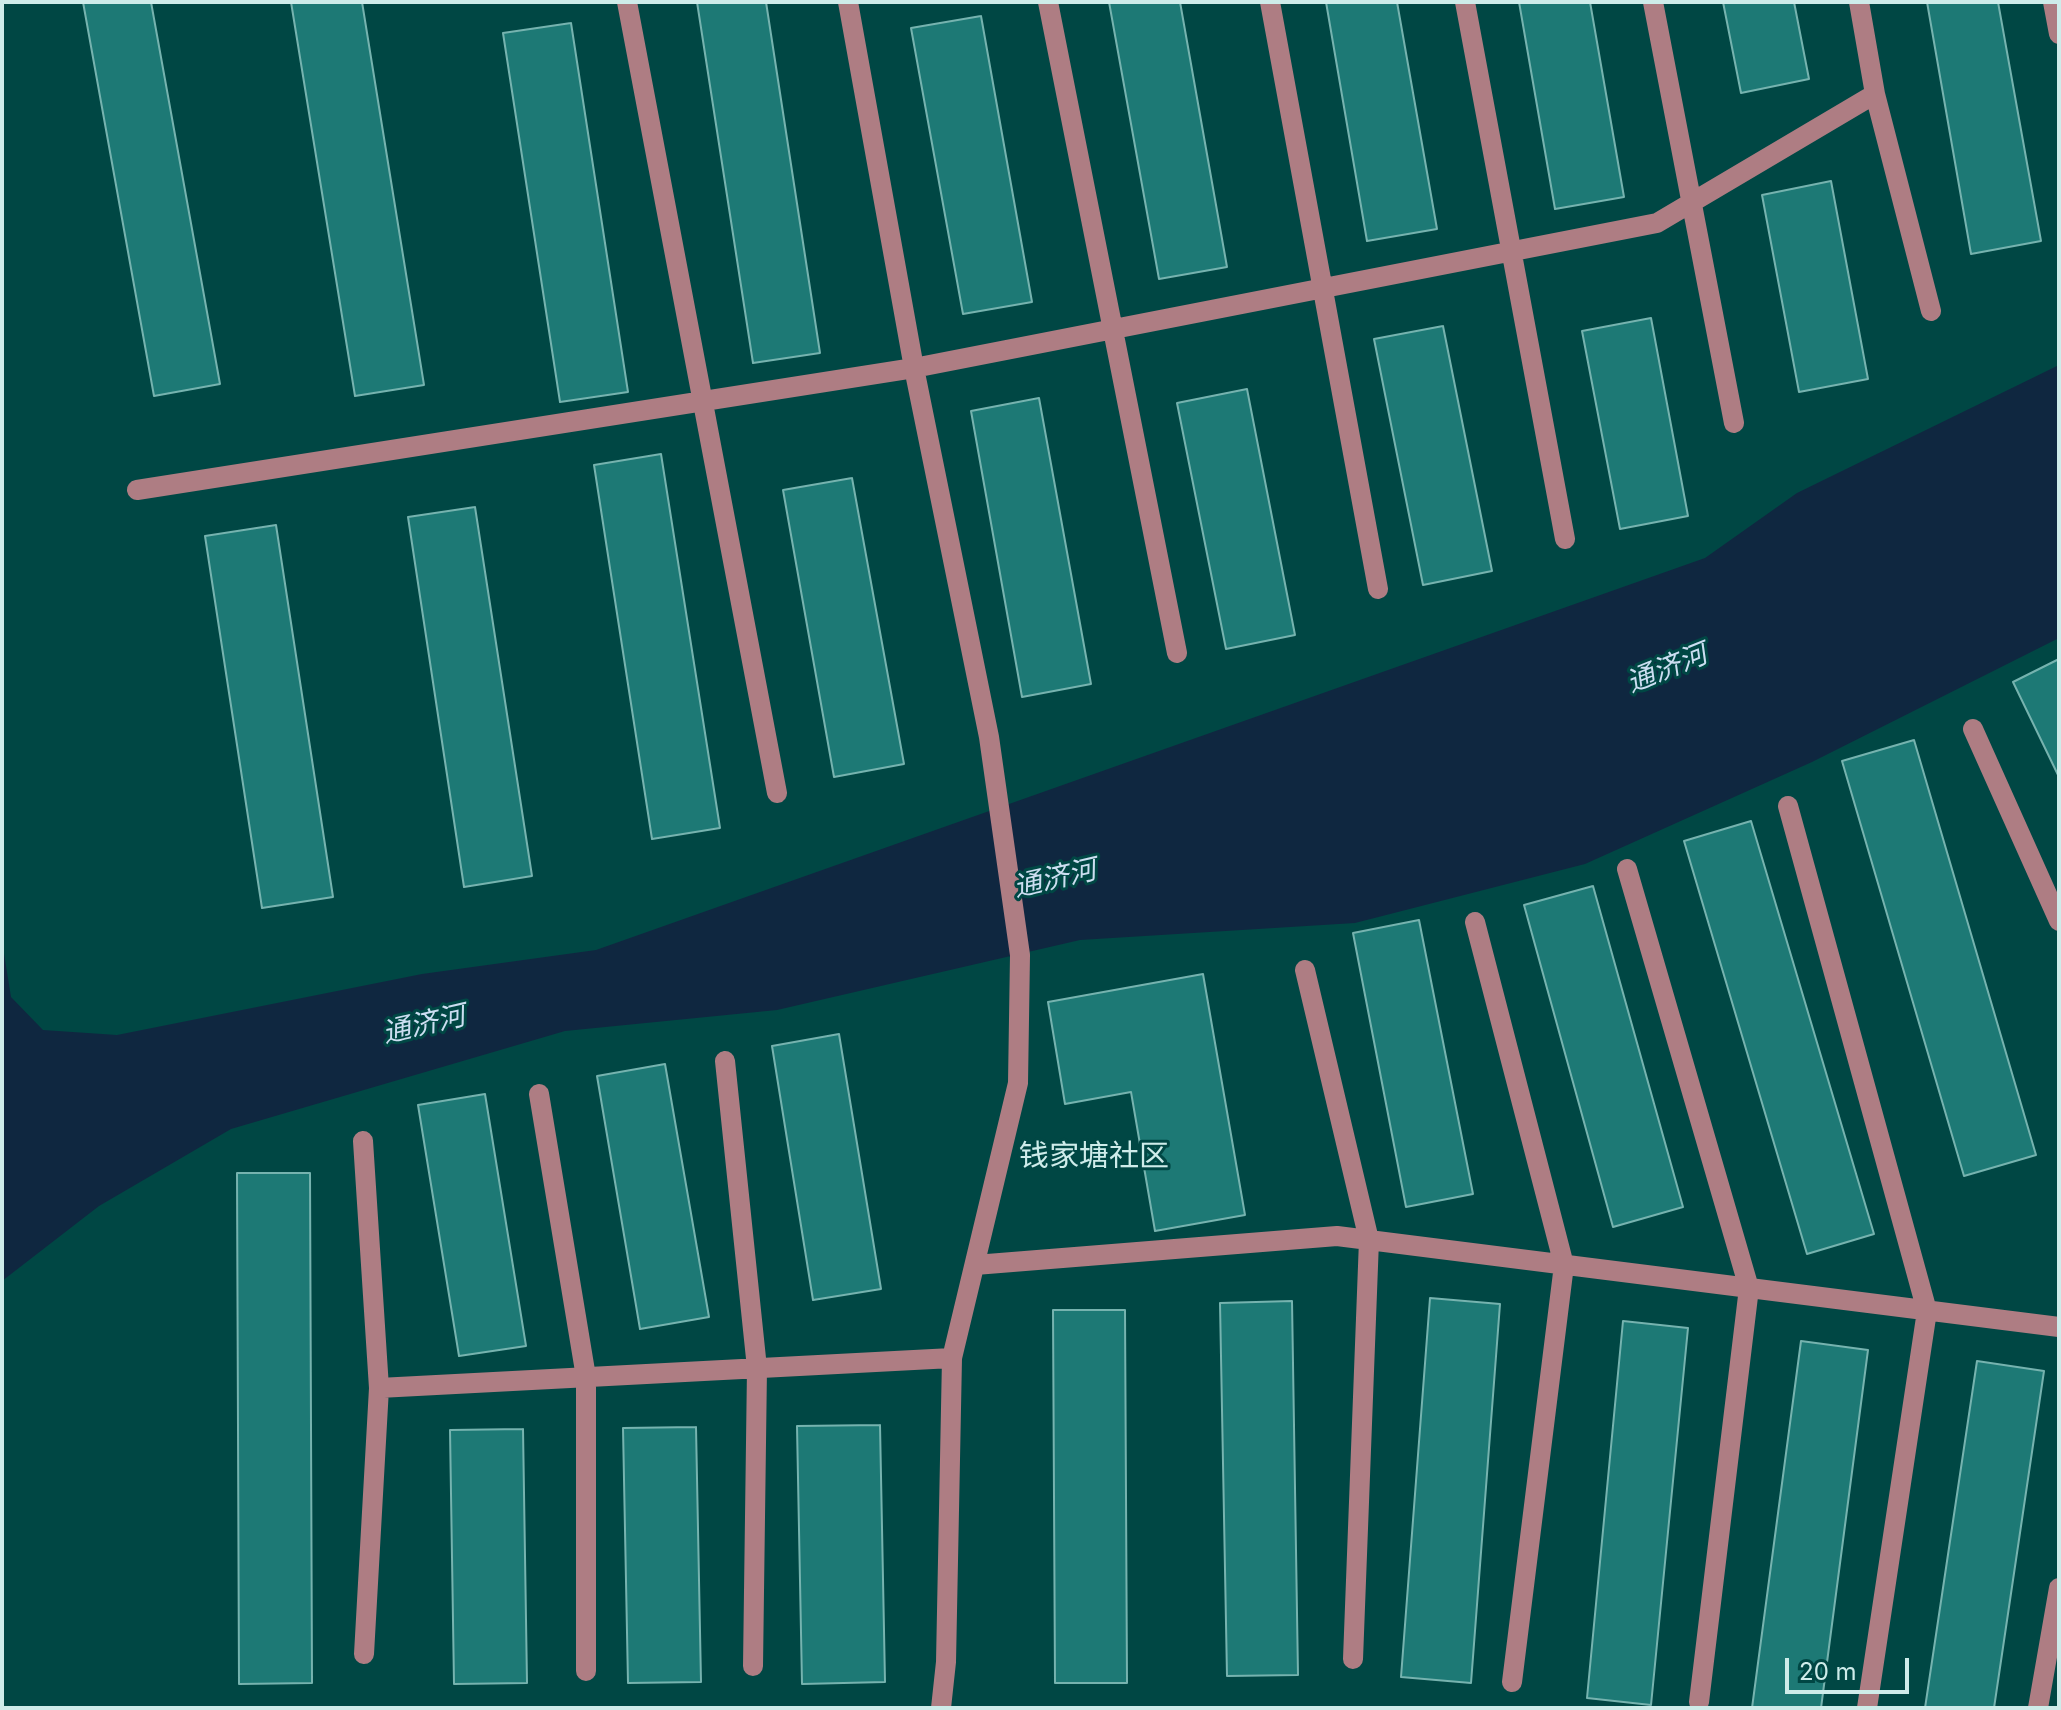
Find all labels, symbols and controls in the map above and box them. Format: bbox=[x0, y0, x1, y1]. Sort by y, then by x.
water label: 通济河 bbox=[1622, 638, 1712, 700]
water label: 通济河 bbox=[1010, 853, 1100, 905]
water label: 通济河 bbox=[379, 999, 469, 1051]
district label: 钱家塘社区 bbox=[1019, 1139, 1169, 1175]
scale bar bbox=[1789, 1642, 1913, 1692]
text: 20 m bbox=[1799, 1657, 1857, 1686]

